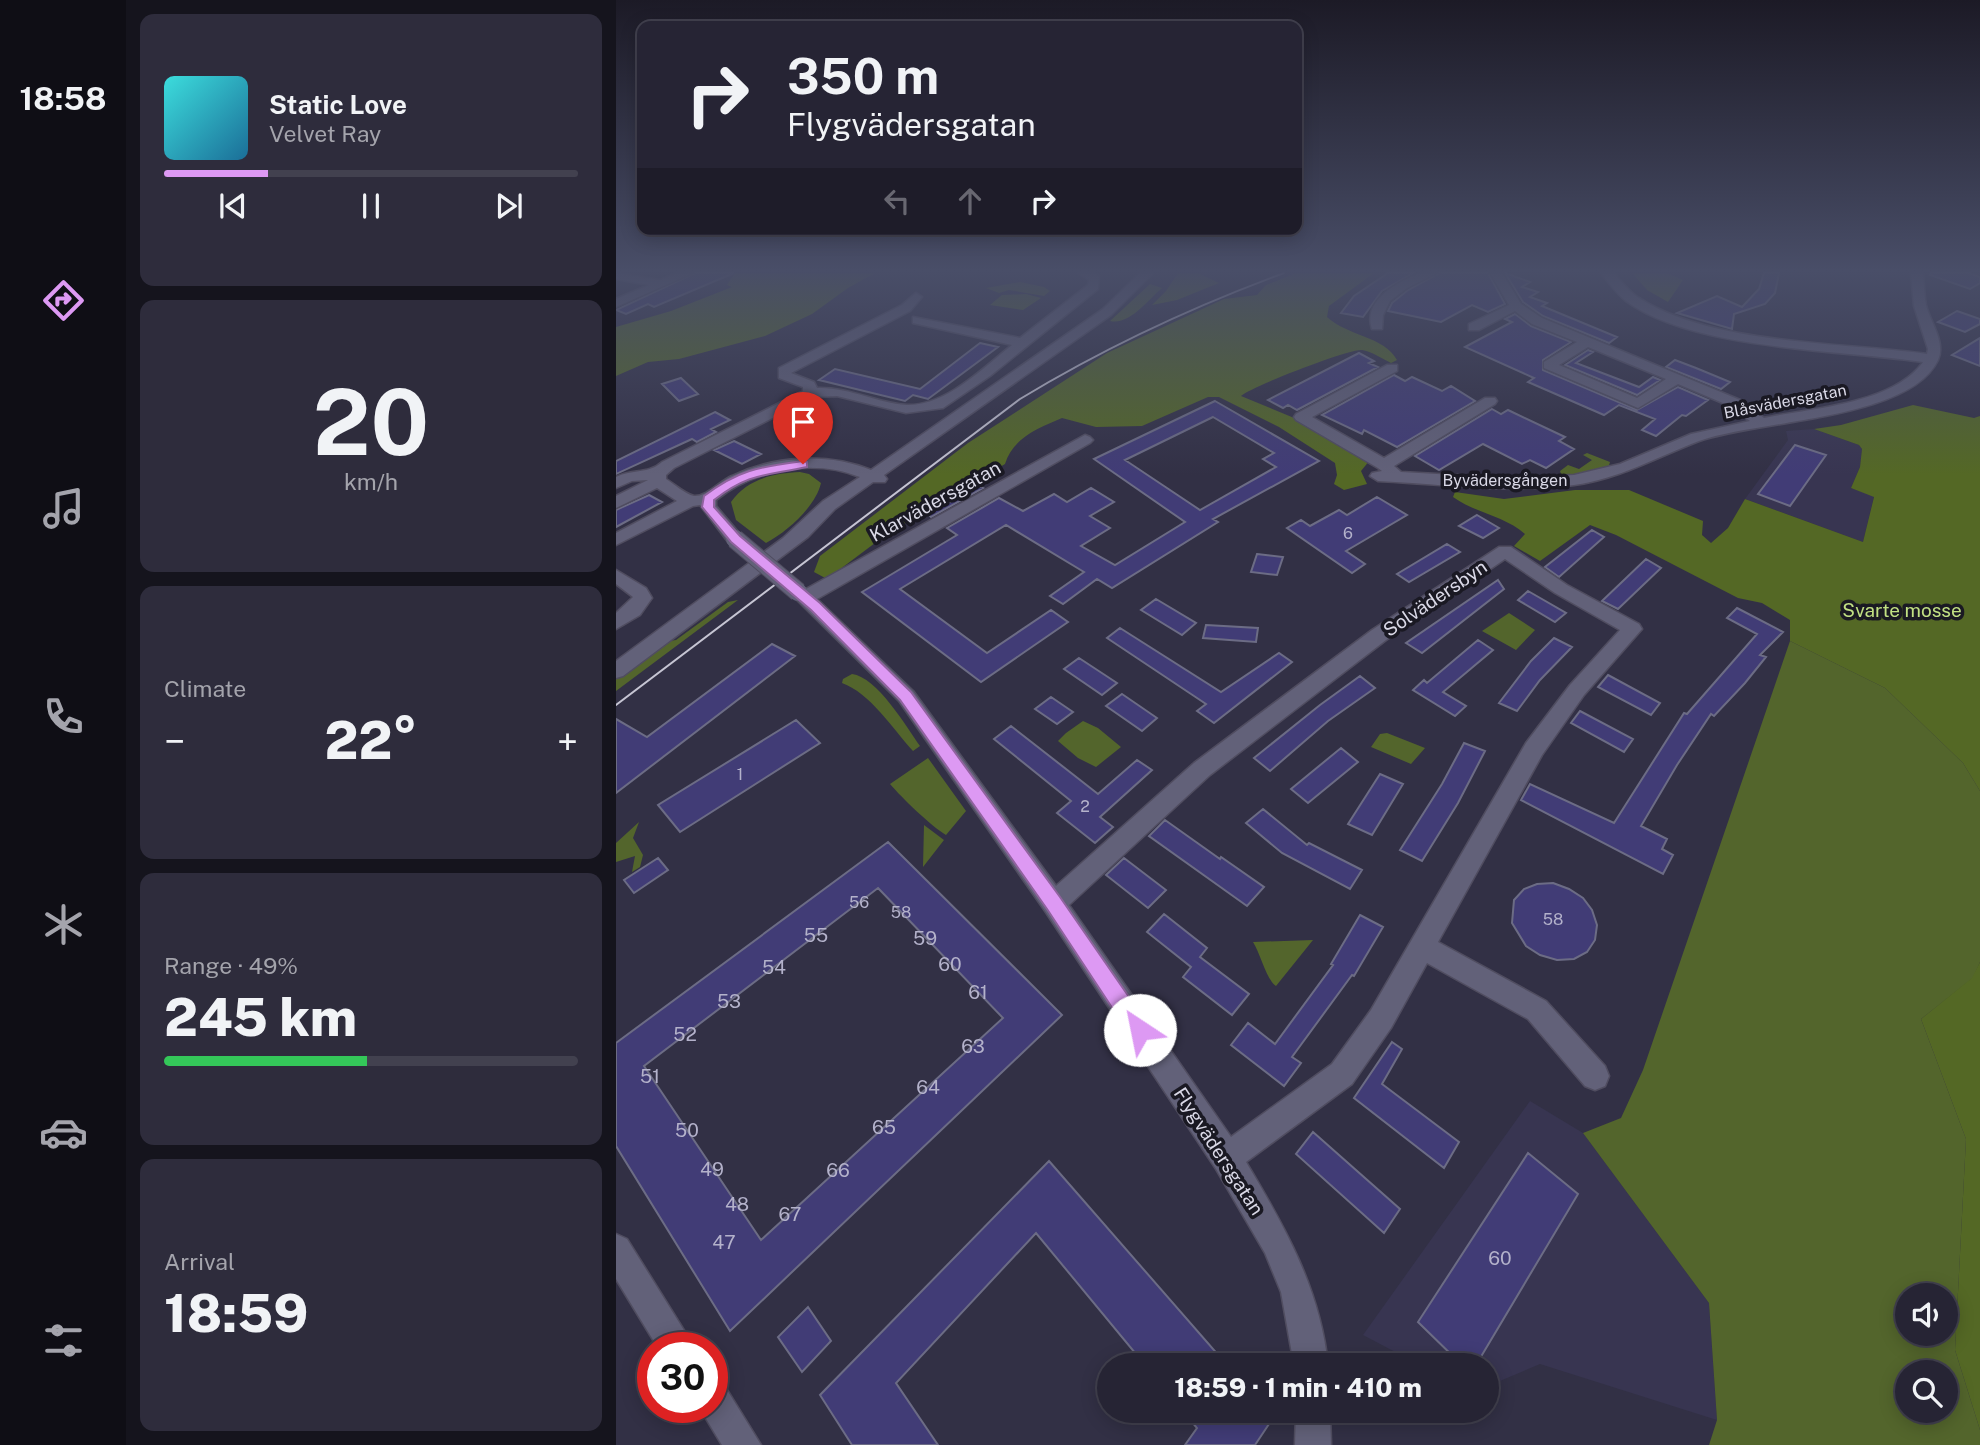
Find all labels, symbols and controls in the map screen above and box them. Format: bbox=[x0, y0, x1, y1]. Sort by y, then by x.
text: 350 m bbox=[787, 47, 939, 105]
icon: right bbox=[672, 49, 763, 140]
text: 18:58 bbox=[20, 80, 106, 117]
text: Static Love bbox=[269, 89, 407, 120]
text: Flygvädersgatan bbox=[787, 106, 1036, 143]
text: Velvet Ray bbox=[269, 120, 381, 147]
icon: left bbox=[878, 182, 916, 220]
icon: ahead bbox=[951, 182, 989, 220]
icon: right bbox=[1024, 182, 1062, 220]
icon: previous bbox=[214, 187, 252, 225]
icon: pause bbox=[352, 187, 390, 225]
icon: next bbox=[490, 187, 528, 225]
icon: directions bbox=[39, 276, 88, 325]
text: 20 bbox=[313, 369, 429, 475]
street label: Blåsvädersgatan bbox=[1722, 380, 1848, 423]
pin bbox=[773, 392, 833, 464]
icon: arrive bbox=[784, 403, 822, 441]
street label: Klarvädersgatan bbox=[866, 456, 1004, 546]
text: km/h bbox=[344, 468, 398, 495]
street label: Byvädersgången bbox=[1443, 471, 1567, 490]
icon: music bbox=[39, 484, 88, 533]
house number: 6 bbox=[1343, 524, 1353, 543]
street label: Solvädersbyn bbox=[1379, 555, 1491, 641]
park label: Svarte mosse bbox=[1842, 599, 1962, 621]
text: Climate bbox=[164, 675, 246, 702]
icon: phone bbox=[39, 692, 88, 741]
text: 22° bbox=[325, 710, 417, 771]
text: − bbox=[164, 719, 185, 764]
text: + bbox=[557, 719, 578, 764]
house number: 1 bbox=[737, 765, 743, 784]
house number: 2 bbox=[1080, 797, 1090, 816]
house number: 56 bbox=[849, 893, 869, 912]
icon: climate bbox=[39, 900, 88, 949]
house number: 58 bbox=[891, 903, 911, 922]
house number: 58 bbox=[1543, 910, 1563, 929]
house number: 55 bbox=[804, 924, 828, 946]
house number: 59 bbox=[913, 927, 937, 949]
text: Range · 49% bbox=[164, 952, 298, 979]
house number: 60 bbox=[938, 953, 962, 975]
house number: 54 bbox=[762, 956, 786, 978]
house number: 61 bbox=[968, 981, 988, 1003]
text: 245 km bbox=[164, 987, 357, 1048]
house number: 53 bbox=[717, 990, 741, 1012]
position arrow bbox=[1103, 993, 1177, 1067]
house number: 52 bbox=[673, 1023, 697, 1045]
house number: 63 bbox=[961, 1035, 985, 1057]
house number: 51 bbox=[640, 1065, 660, 1087]
house number: 64 bbox=[916, 1076, 940, 1098]
street label: Flygvädersgatan bbox=[1170, 1083, 1268, 1219]
icon: car bbox=[39, 1108, 88, 1157]
house number: 65 bbox=[872, 1116, 896, 1138]
house number: 50 bbox=[675, 1119, 699, 1141]
house number: 49 bbox=[700, 1158, 724, 1180]
house number: 66 bbox=[826, 1159, 850, 1181]
house number: 48 bbox=[725, 1193, 749, 1215]
house number: 67 bbox=[779, 1203, 801, 1225]
house number: 47 bbox=[712, 1231, 736, 1253]
house number: 60 bbox=[1488, 1247, 1512, 1269]
text: Arrival bbox=[164, 1248, 235, 1275]
text: 18:59 bbox=[164, 1283, 308, 1344]
map controls bbox=[1895, 1283, 1958, 1423]
button: sound bbox=[1895, 1283, 1958, 1346]
icon: filters bbox=[39, 1316, 88, 1365]
speed limit sign: 30 bbox=[637, 1332, 728, 1423]
button: search bbox=[1895, 1360, 1958, 1423]
text: 18:59 · 1 min · 410 m bbox=[1174, 1372, 1422, 1403]

